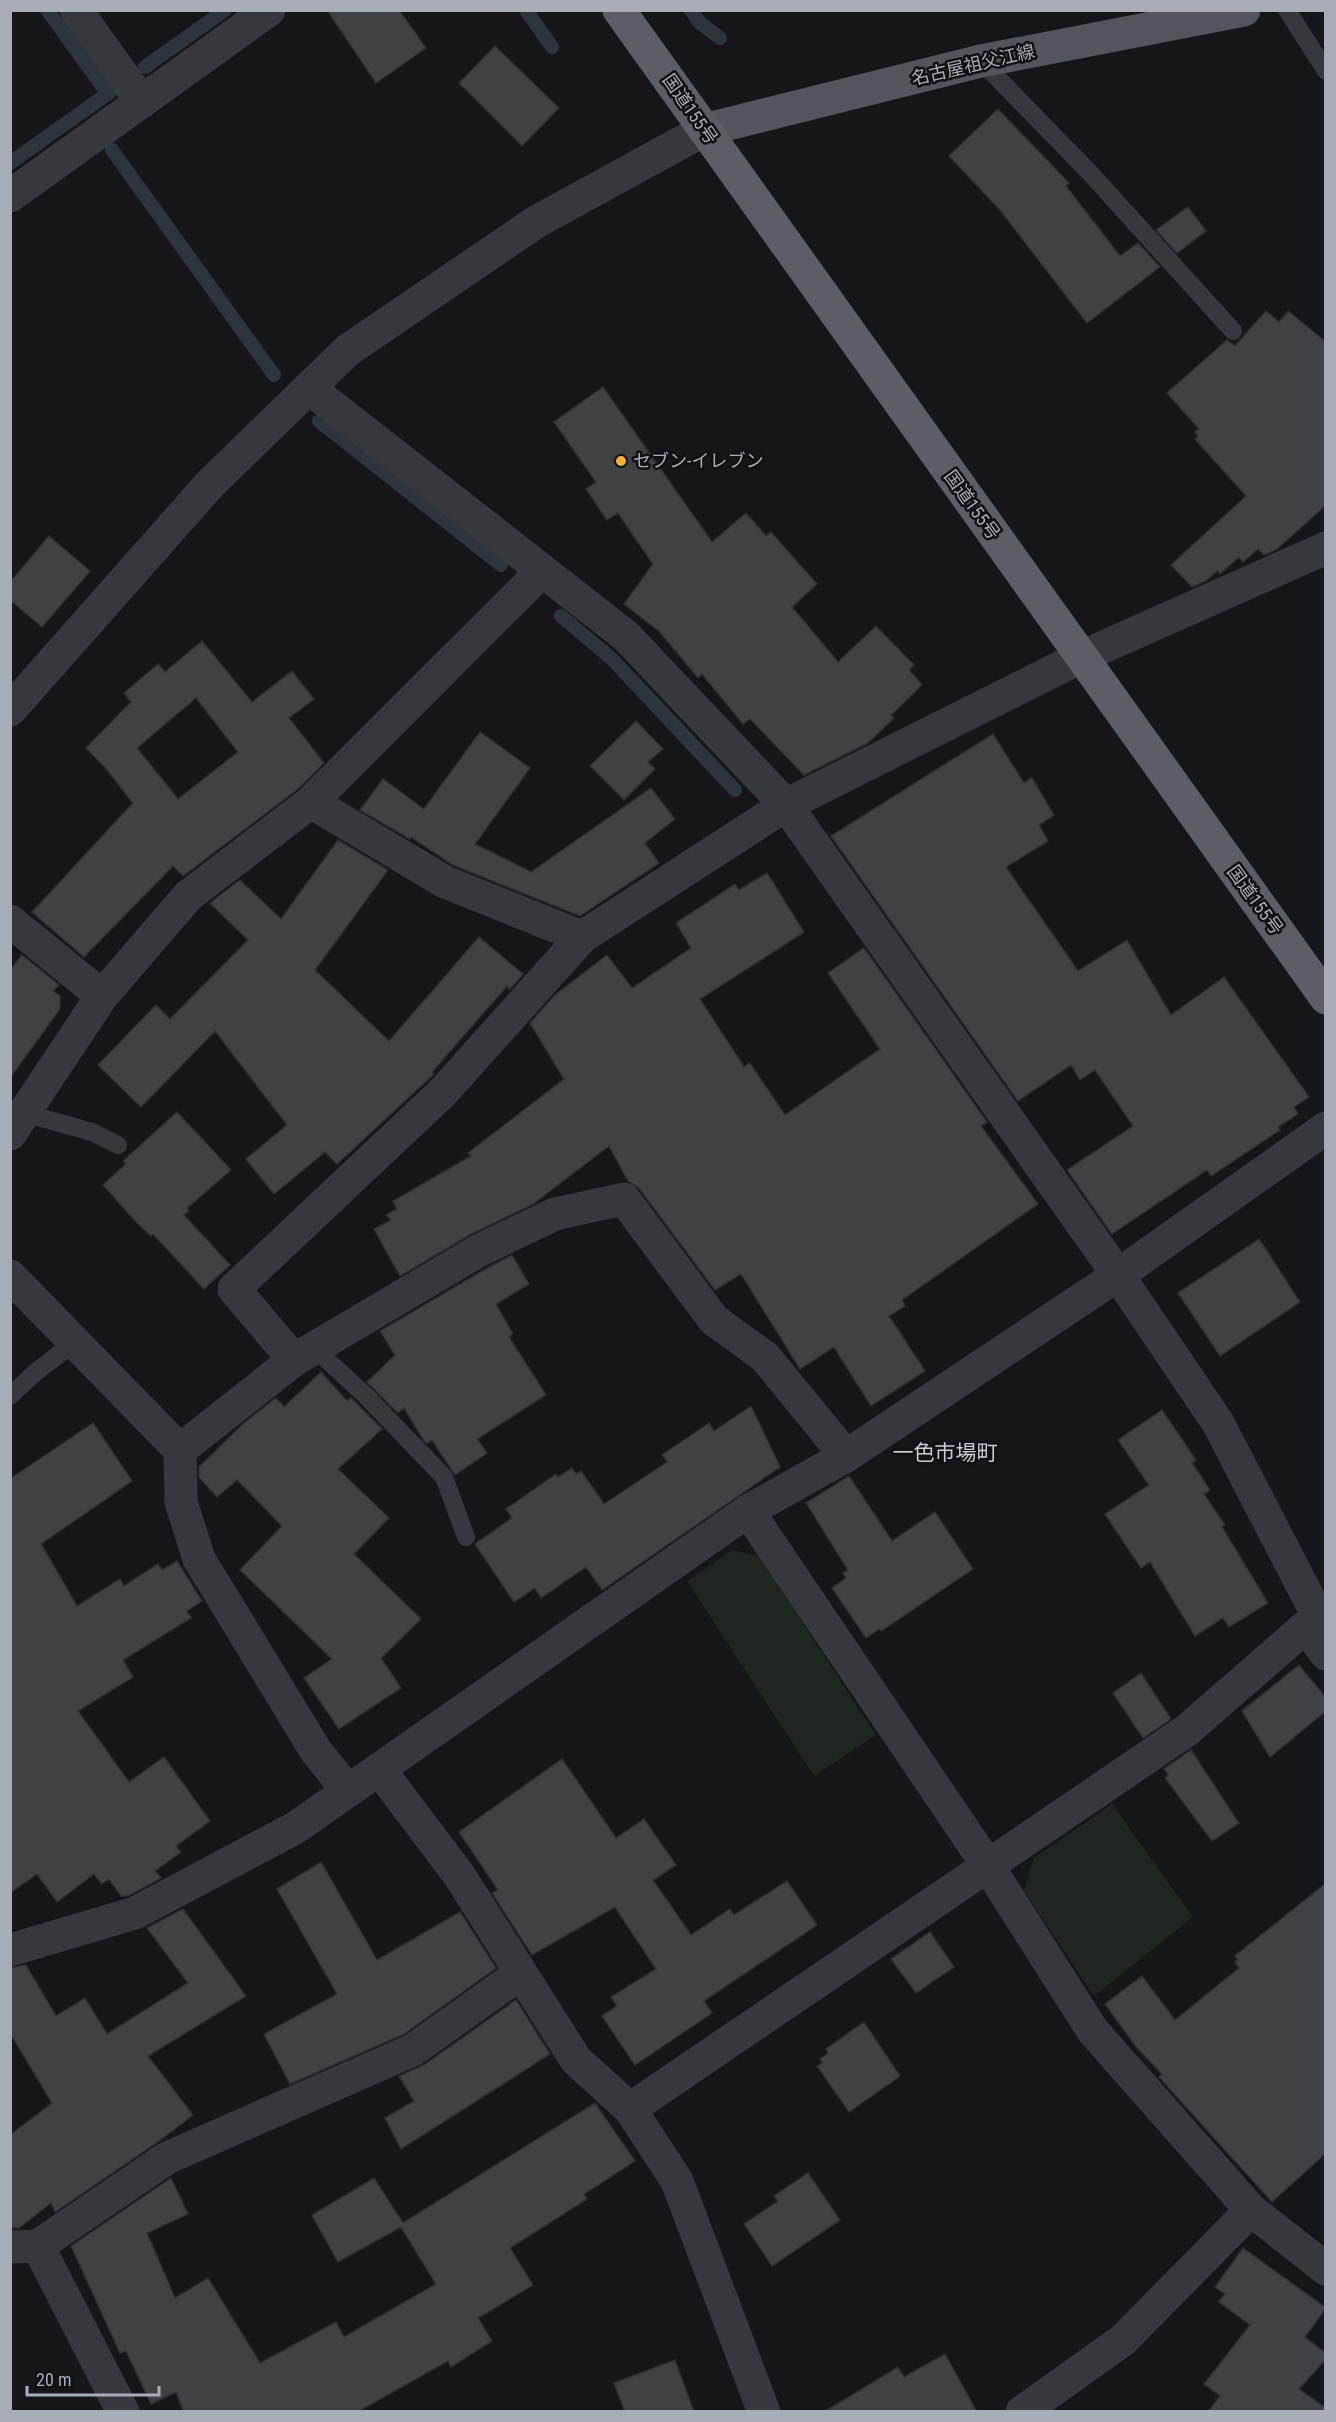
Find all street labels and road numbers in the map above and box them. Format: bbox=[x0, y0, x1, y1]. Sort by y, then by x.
street label: 名古屋祖父江線 bbox=[909, 40, 1037, 89]
street label: 国道155号 bbox=[659, 70, 722, 148]
street label: 国道155号 bbox=[940, 466, 1005, 544]
street label: 国道155号 bbox=[1223, 861, 1288, 939]

